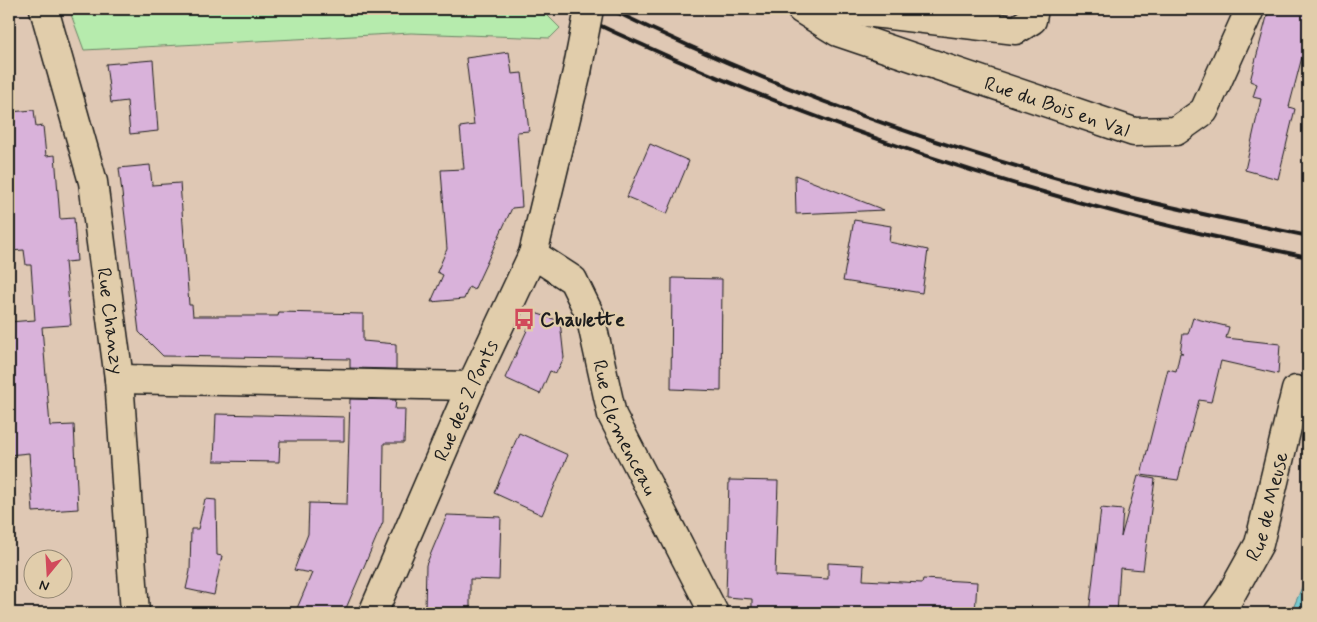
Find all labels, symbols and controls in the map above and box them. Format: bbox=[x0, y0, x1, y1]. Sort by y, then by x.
street label: Rue du Bois en Val bbox=[981, 70, 1133, 145]
street label: Rue Chanzy bbox=[89, 266, 130, 376]
bus stop icon: Chaulette bbox=[511, 306, 537, 332]
place label: Chaulette bbox=[540, 307, 625, 334]
street label: Rue des 2 Ponts bbox=[428, 336, 506, 466]
street label: Rue Clemenceau bbox=[585, 357, 663, 500]
street label: Rue de Meuse bbox=[1240, 449, 1296, 567]
north arrow bbox=[22, 550, 72, 600]
text: N bbox=[37, 575, 52, 595]

